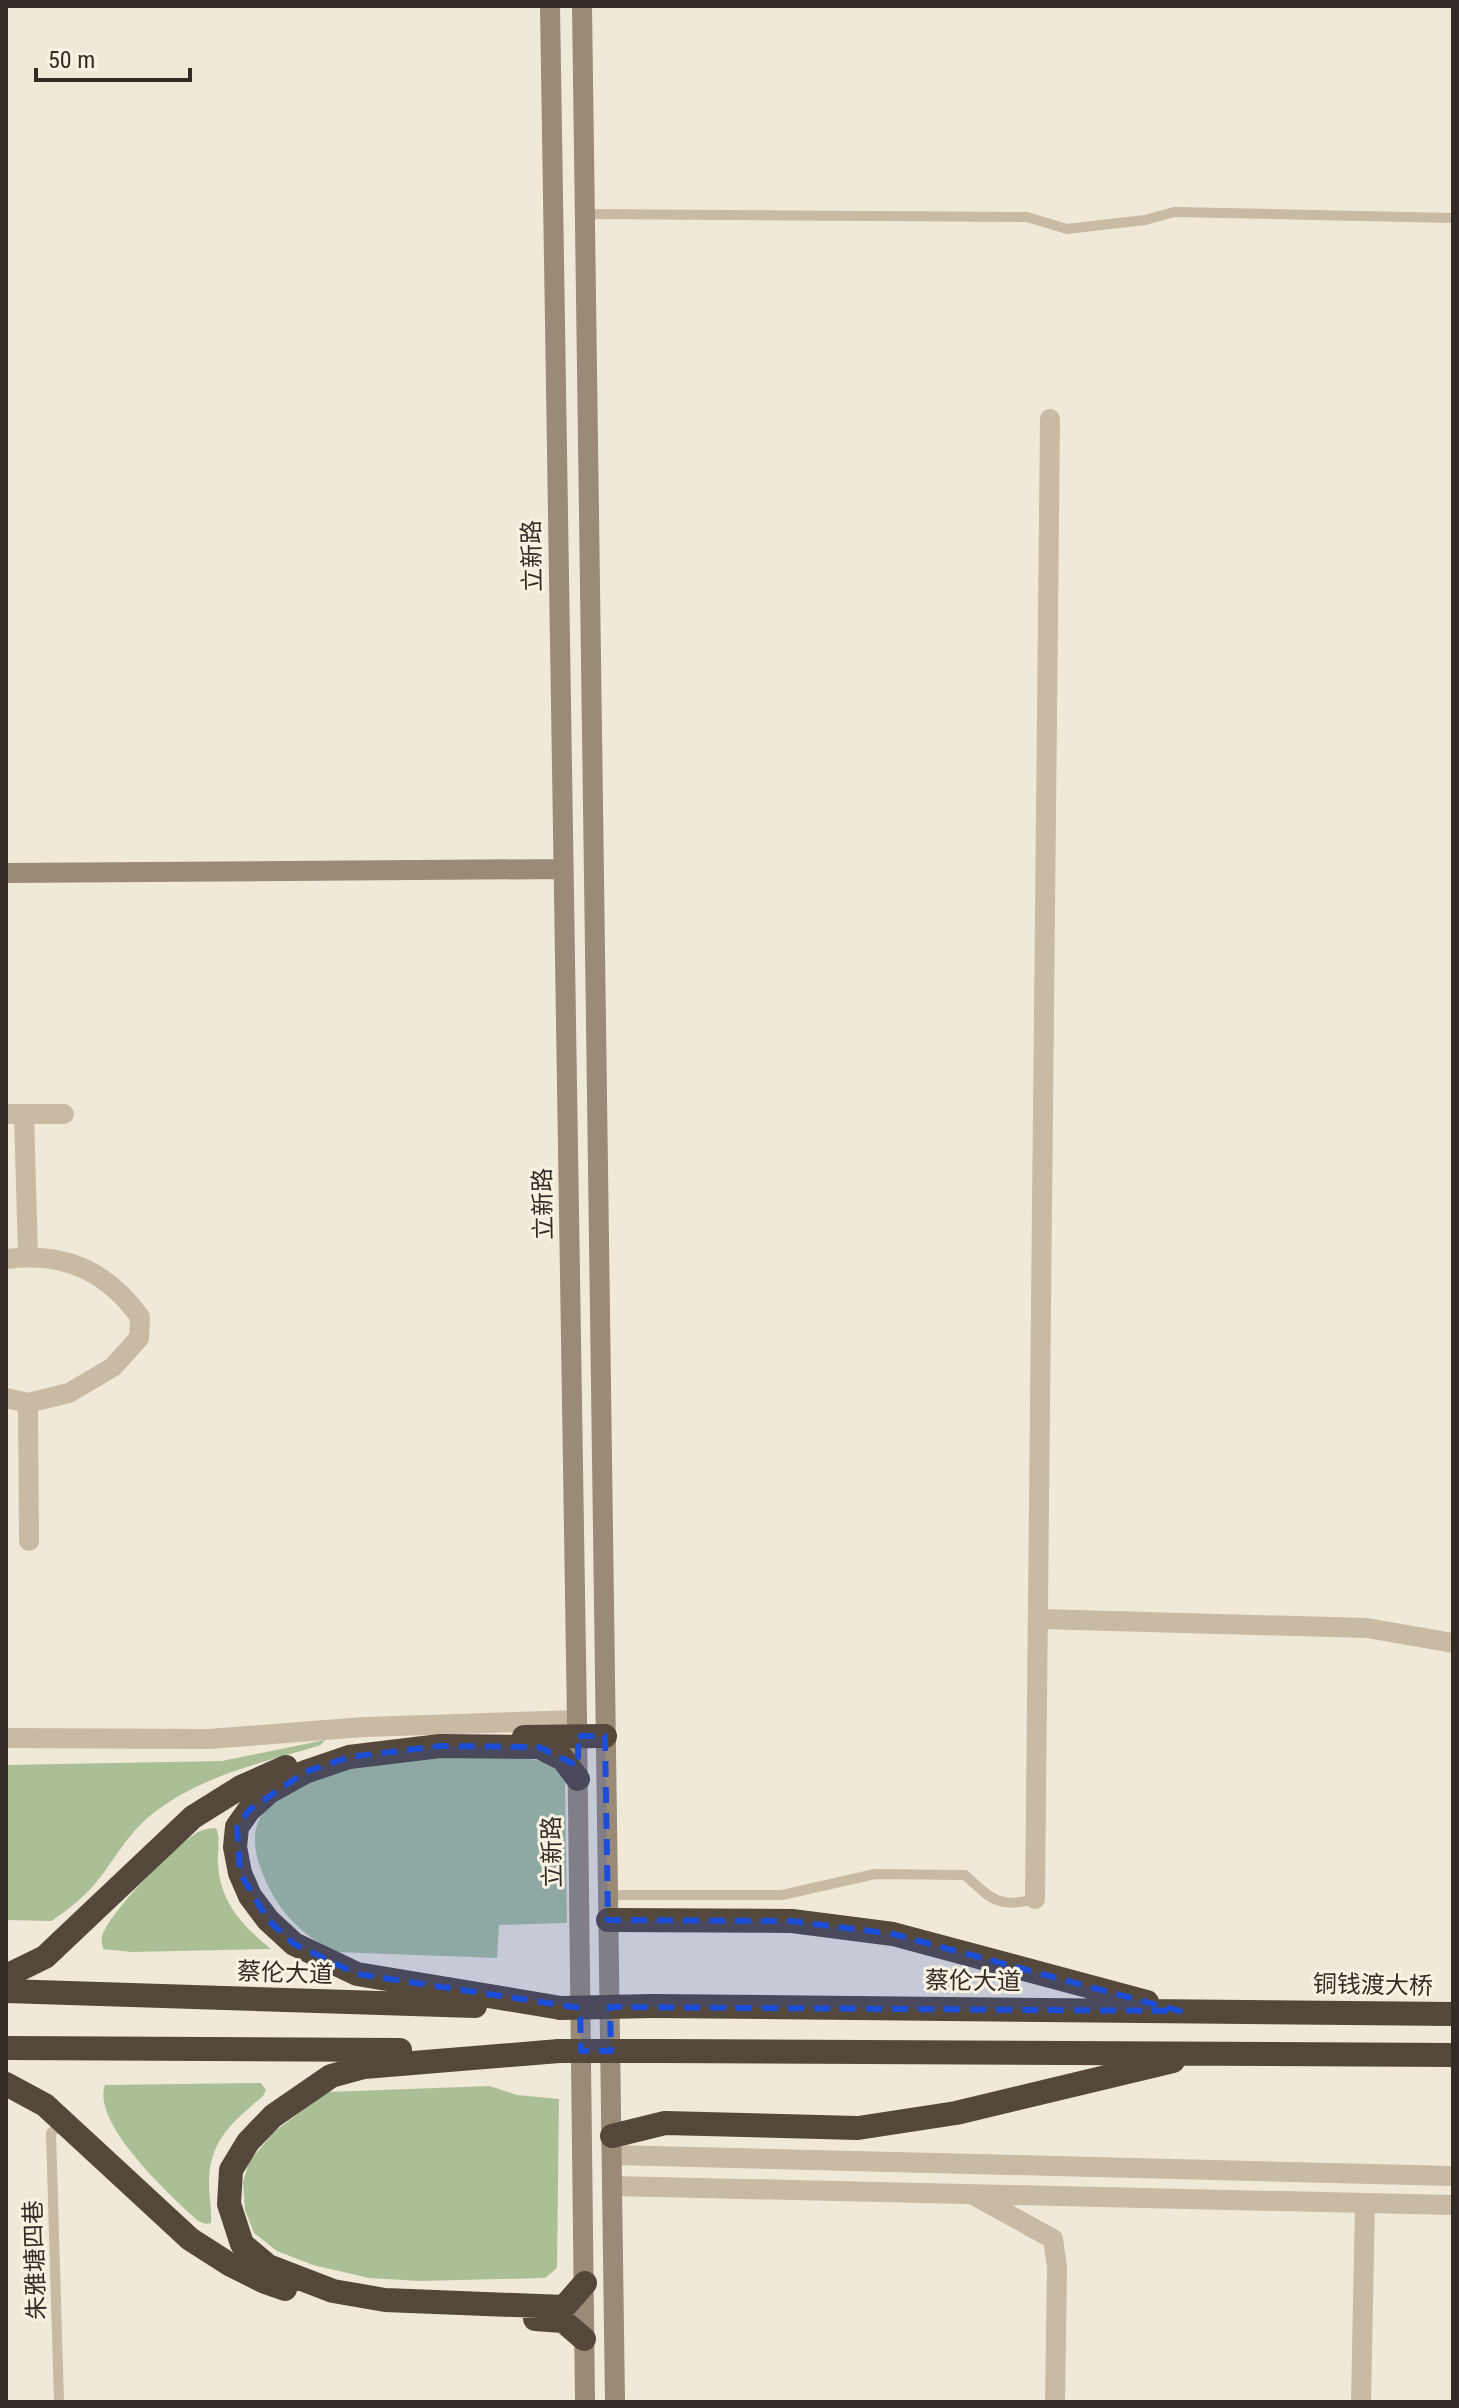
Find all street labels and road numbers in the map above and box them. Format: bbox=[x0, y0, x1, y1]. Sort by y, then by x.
street label: 立新路 bbox=[517, 520, 547, 592]
street label: 立新路 bbox=[528, 1168, 558, 1240]
street label: 立新路 bbox=[537, 1816, 567, 1888]
street label: 蔡伦大道 bbox=[237, 1957, 333, 1989]
street label: 蔡伦大道 bbox=[925, 1966, 1021, 1996]
street label: 铜钱渡大桥 bbox=[1313, 1970, 1433, 2000]
street label: 朱雅塘四巷 bbox=[19, 2200, 51, 2320]

